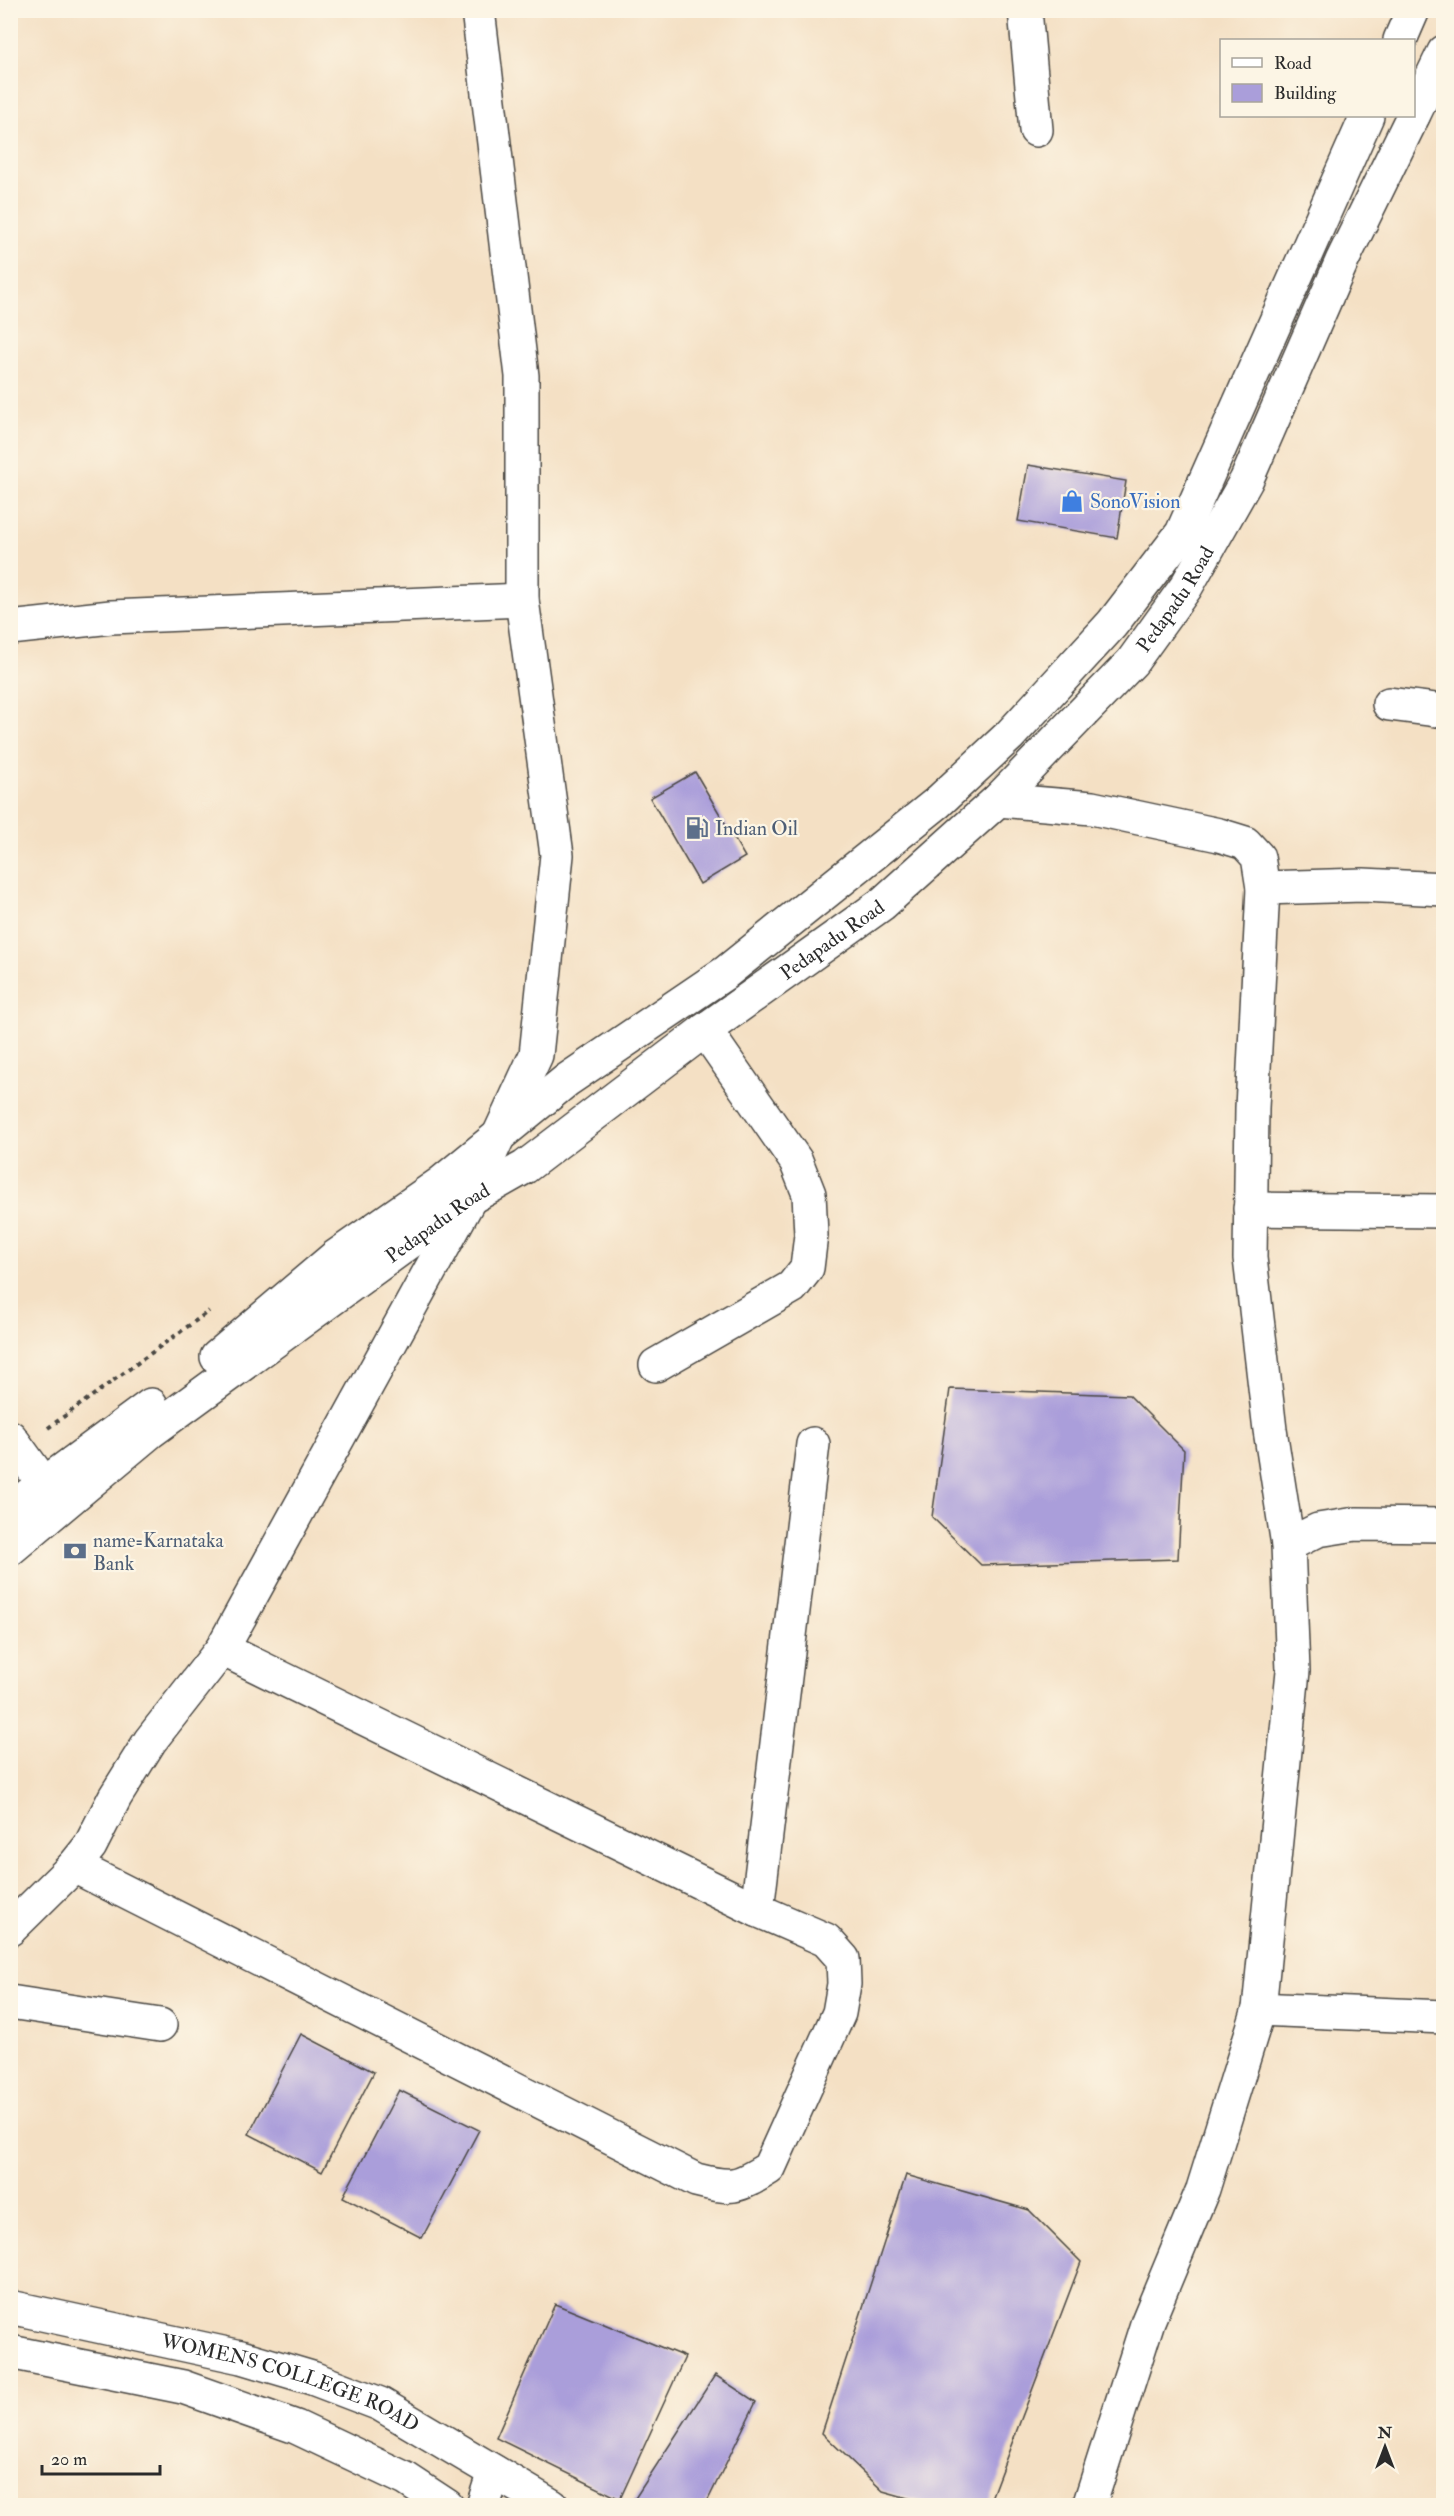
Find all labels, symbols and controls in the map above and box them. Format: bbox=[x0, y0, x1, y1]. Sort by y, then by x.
legend bbox=[1220, 39, 1415, 117]
text: Road bbox=[1274, 52, 1312, 75]
text: Building bbox=[1274, 82, 1337, 105]
shop icon: SonoVision bbox=[1059, 488, 1085, 514]
place label: SonoVision bbox=[1090, 489, 1180, 514]
street label: Pedapadu Road bbox=[1131, 542, 1220, 657]
fuel station icon: Indian Oil bbox=[684, 815, 710, 841]
place label: Indian Oil bbox=[715, 816, 798, 841]
street label: Pedapadu Road bbox=[775, 894, 889, 986]
street label: Pedapadu Road bbox=[381, 1178, 494, 1269]
place label: name=Karnataka Bank bbox=[93, 1528, 224, 1576]
bank icon: name=Karnataka Bank bbox=[62, 1538, 88, 1564]
street label: WOMENS COLLEGE ROAD bbox=[158, 2328, 424, 2437]
north arrow bbox=[1355, 2417, 1415, 2477]
text: N bbox=[1377, 2423, 1393, 2443]
scale bar bbox=[42, 2438, 160, 2476]
text: 20 m bbox=[51, 2448, 87, 2471]

